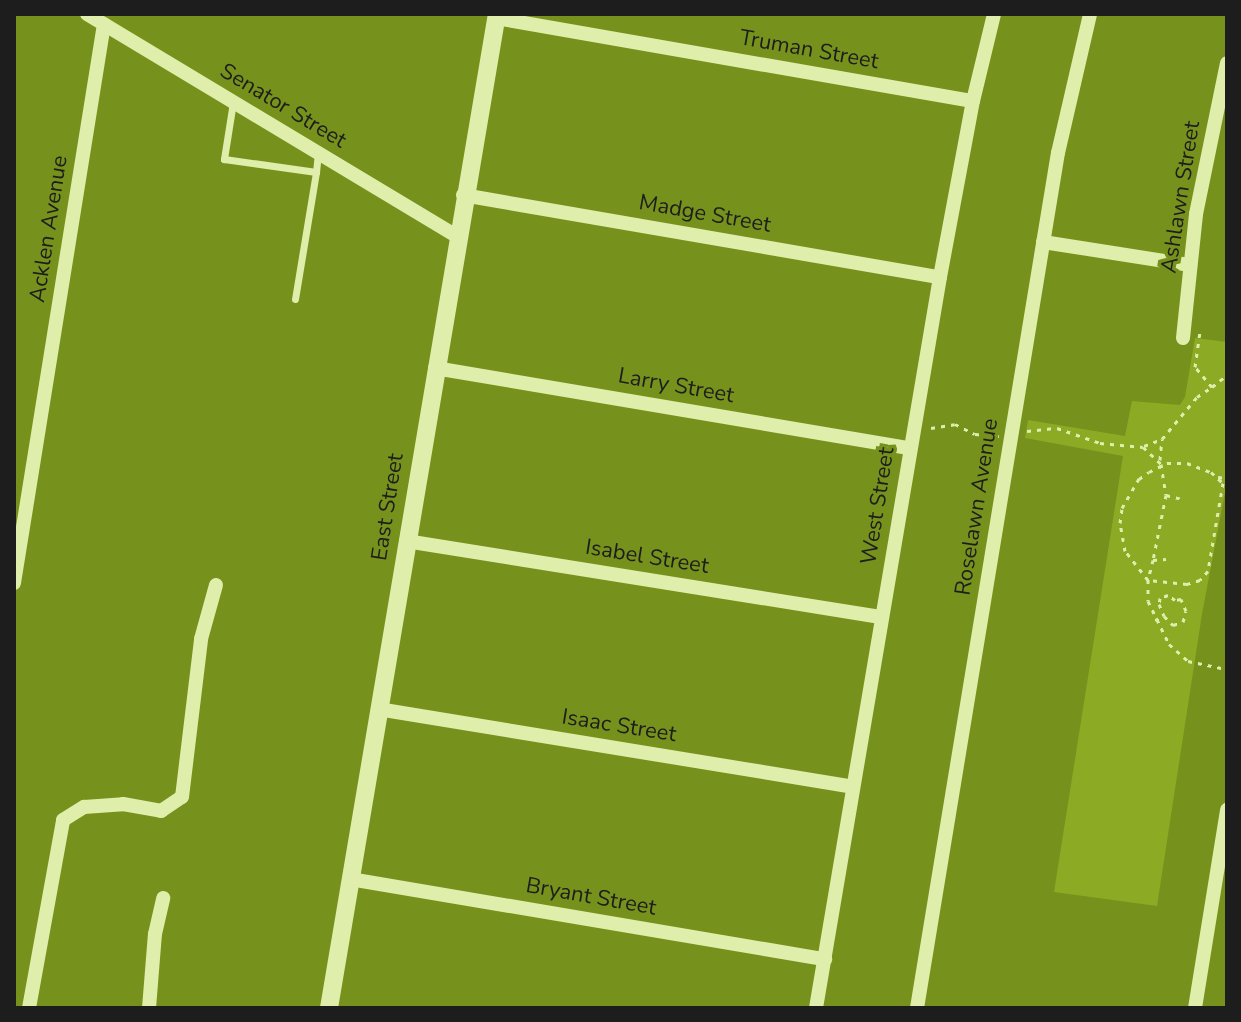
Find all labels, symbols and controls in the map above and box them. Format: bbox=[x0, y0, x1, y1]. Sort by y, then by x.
street label: Truman Street bbox=[738, 25, 880, 75]
street label: Senator Street bbox=[215, 58, 351, 154]
street label: Ashlawn Street bbox=[1156, 119, 1206, 275]
street label: Acklen Avenue bbox=[24, 154, 74, 304]
street label: Madge Street bbox=[637, 189, 773, 239]
street label: Larry Street bbox=[616, 363, 736, 409]
street label: Roselawn Avenue bbox=[950, 417, 1004, 597]
street label: West Street bbox=[856, 445, 900, 567]
street label: East Street bbox=[367, 452, 409, 562]
street label: Isabel Street bbox=[583, 534, 711, 580]
street label: Isaac Street bbox=[560, 704, 678, 748]
street label: Bryant Street bbox=[524, 873, 658, 921]

